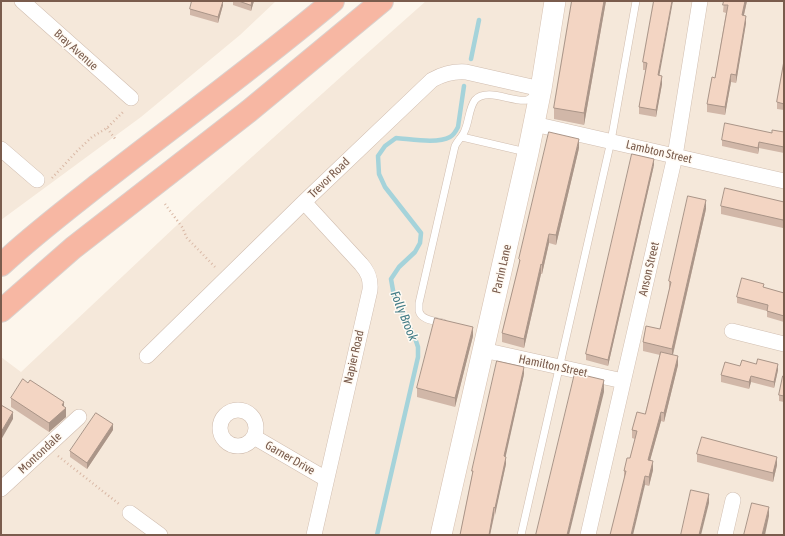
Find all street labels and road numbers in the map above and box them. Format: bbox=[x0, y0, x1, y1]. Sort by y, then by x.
street label: Bray Avenue bbox=[51, 26, 101, 74]
street label: Lambton Street bbox=[625, 137, 693, 167]
street label: Trevor Road bbox=[305, 155, 353, 201]
street label: Anson Street bbox=[636, 240, 662, 298]
street label: Parrin Lane bbox=[489, 243, 515, 295]
street label: Napier Road bbox=[341, 329, 367, 385]
street label: Hamilton Street bbox=[517, 352, 589, 380]
street label: Montondale bbox=[15, 429, 65, 477]
street label: Garner Drive bbox=[262, 438, 318, 478]

